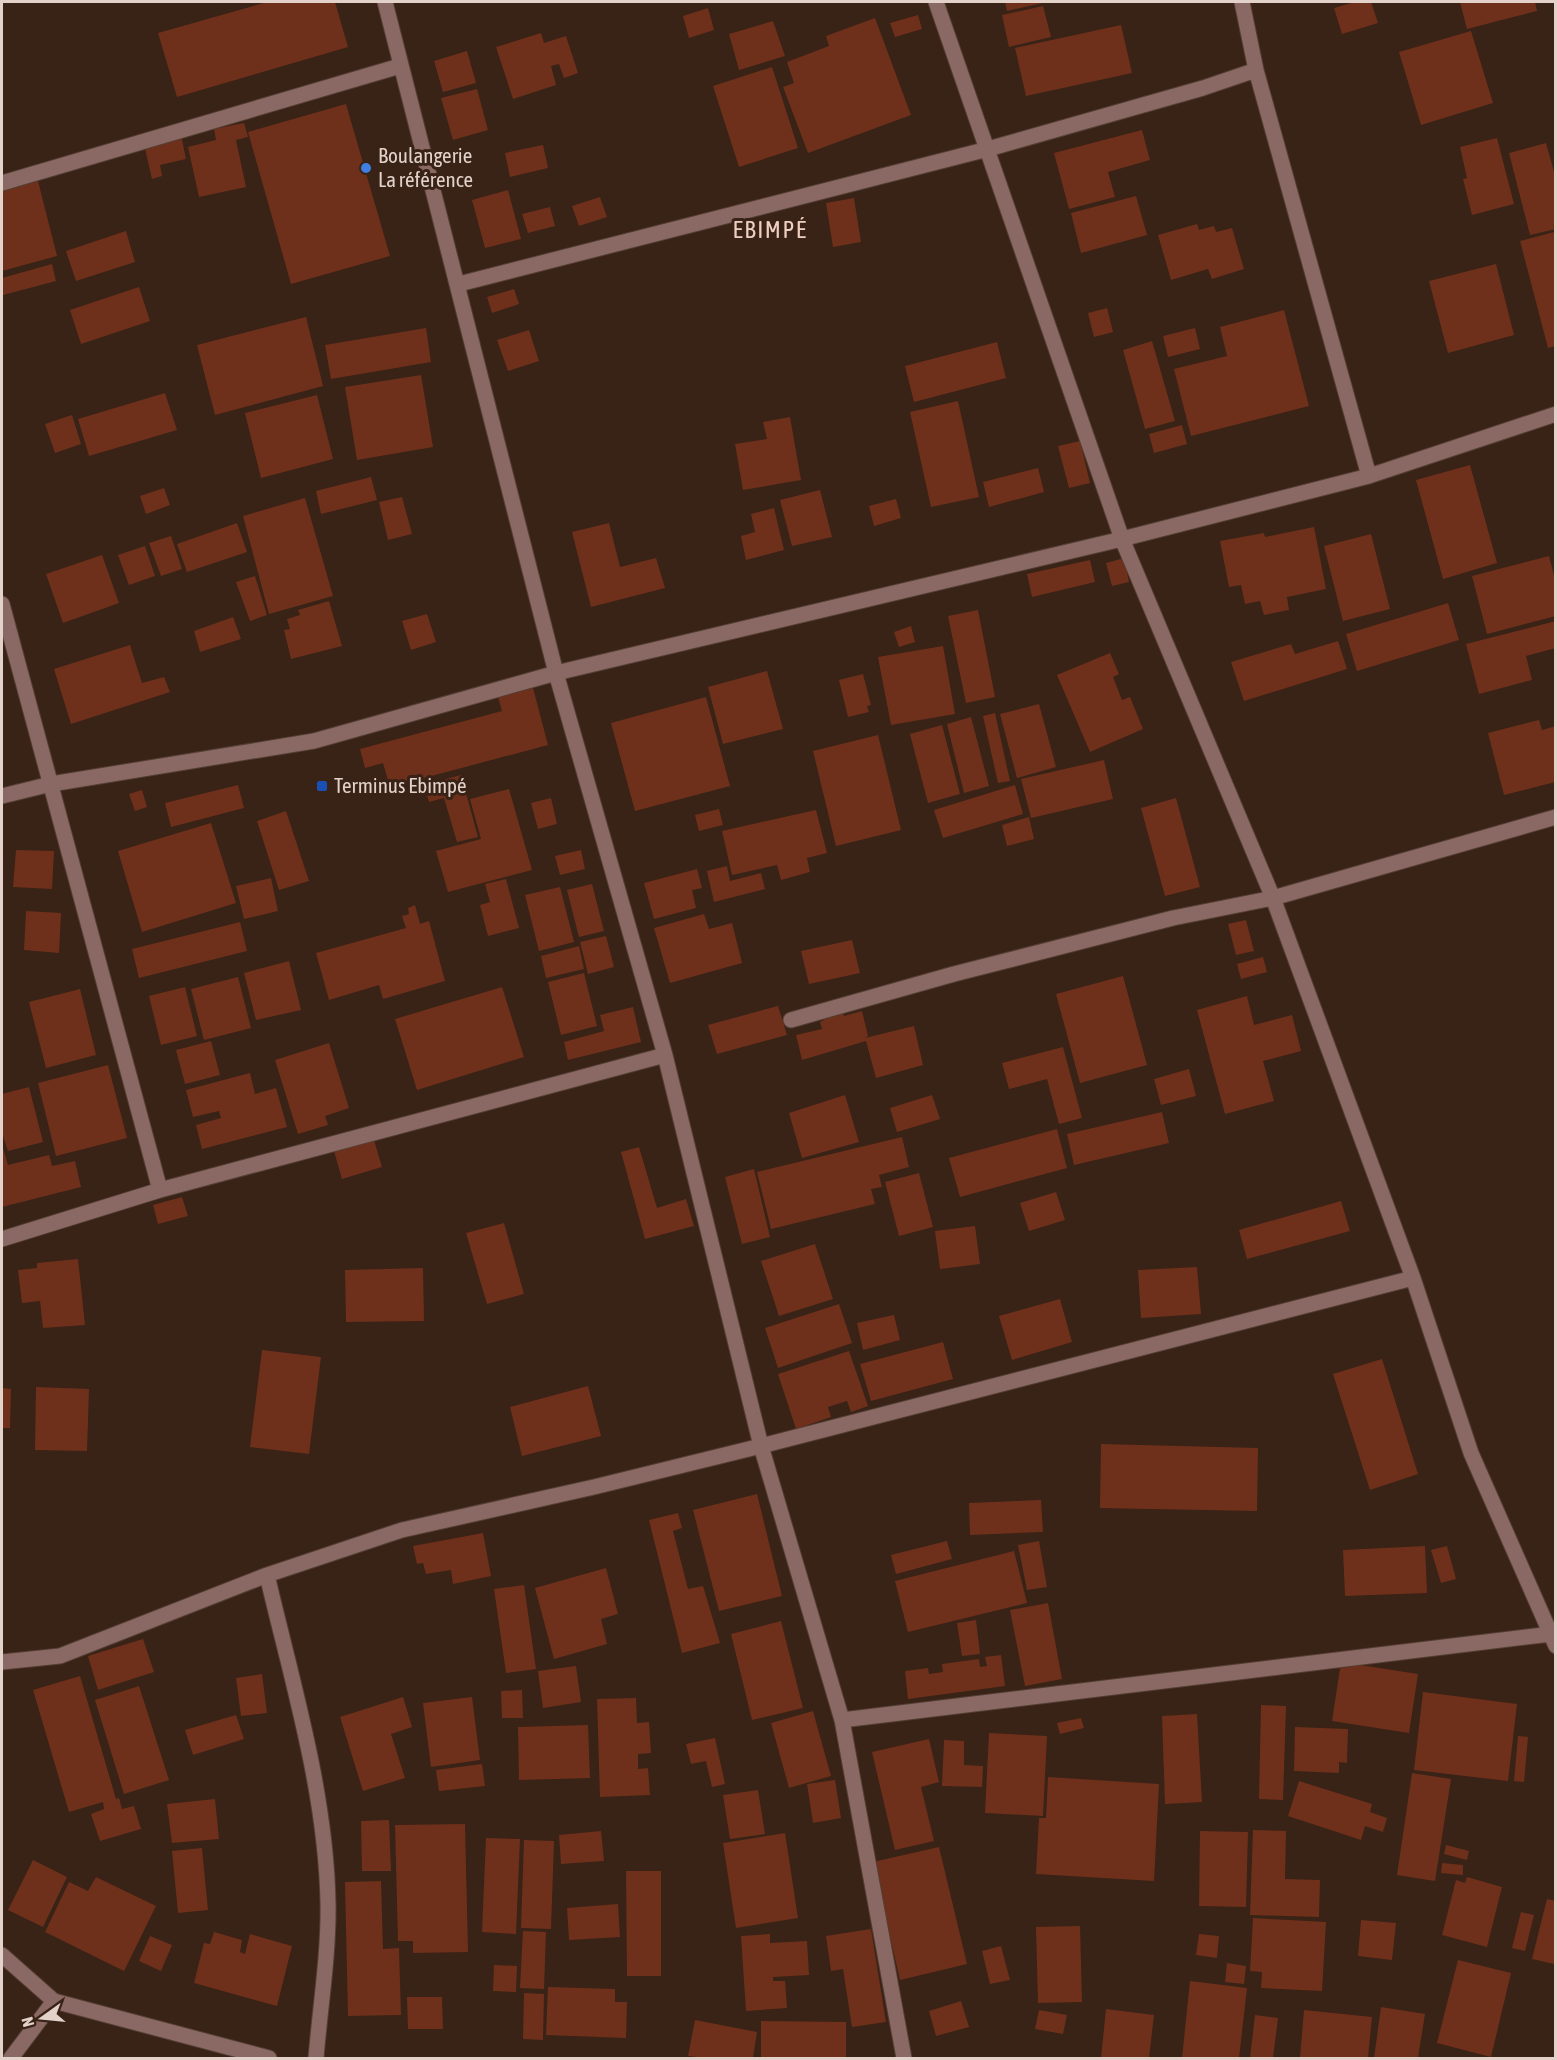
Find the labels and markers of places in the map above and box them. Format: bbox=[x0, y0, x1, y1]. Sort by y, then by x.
place label: Boulangerie La référence bbox=[378, 143, 473, 191]
marker: Boulangerie La référence bbox=[359, 161, 373, 175]
place label: Terminus Ebimpé bbox=[334, 773, 467, 797]
marker: Terminus Ebimpé bbox=[315, 779, 329, 793]

